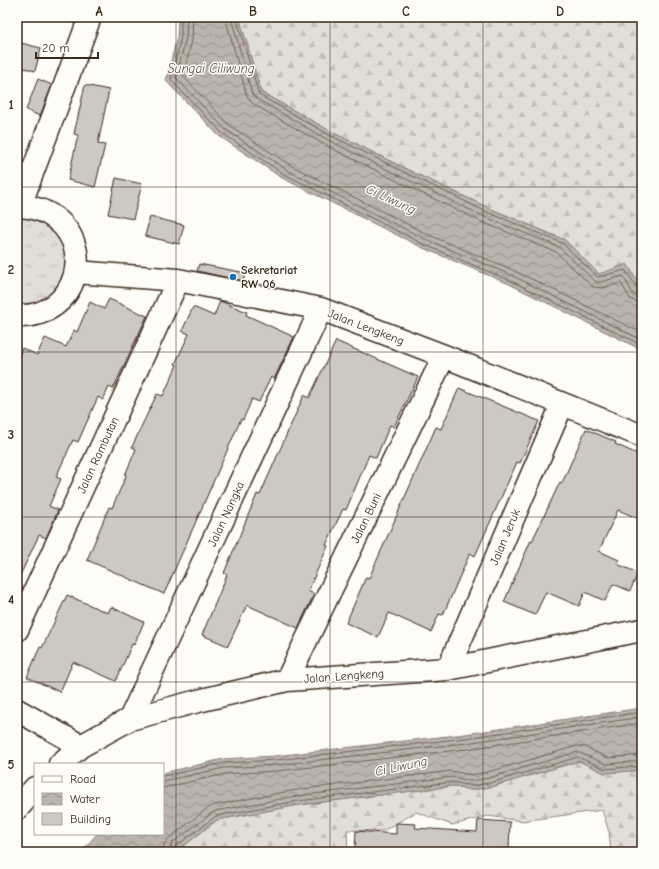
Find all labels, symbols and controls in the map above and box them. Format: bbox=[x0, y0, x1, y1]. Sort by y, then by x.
text: A bbox=[95, 4, 103, 19]
text: B bbox=[249, 4, 257, 19]
text: C bbox=[402, 4, 410, 19]
text: D bbox=[556, 4, 564, 19]
scale bar bbox=[36, 34, 98, 60]
text: 20 m bbox=[42, 41, 70, 55]
water label: Sungai Ciliwung bbox=[167, 61, 255, 76]
text: 1 bbox=[8, 97, 14, 112]
water label: Ci Liwung bbox=[364, 181, 418, 217]
text: 2 bbox=[8, 262, 14, 277]
place label: Sekretariat RW 06 bbox=[241, 263, 298, 291]
marker: Sekretariat RW 06 bbox=[228, 272, 238, 282]
street label: Jalan Lengkeng bbox=[326, 306, 406, 348]
street label: Jalan Rambutan bbox=[74, 415, 122, 495]
text: 3 bbox=[8, 427, 14, 442]
street label: Jalan Nangka bbox=[205, 479, 247, 549]
street label: Jalan Buni bbox=[348, 491, 384, 545]
street label: Jalan Jeruk bbox=[487, 507, 523, 567]
text: 4 bbox=[8, 592, 14, 607]
street label: Jalan Lengkeng bbox=[303, 666, 385, 686]
water label: Ci Liwung bbox=[373, 753, 429, 779]
text: 5 bbox=[8, 757, 15, 772]
legend bbox=[34, 763, 164, 835]
text: Road bbox=[70, 772, 96, 786]
text: Water bbox=[70, 792, 100, 806]
text: Building bbox=[70, 812, 111, 826]

